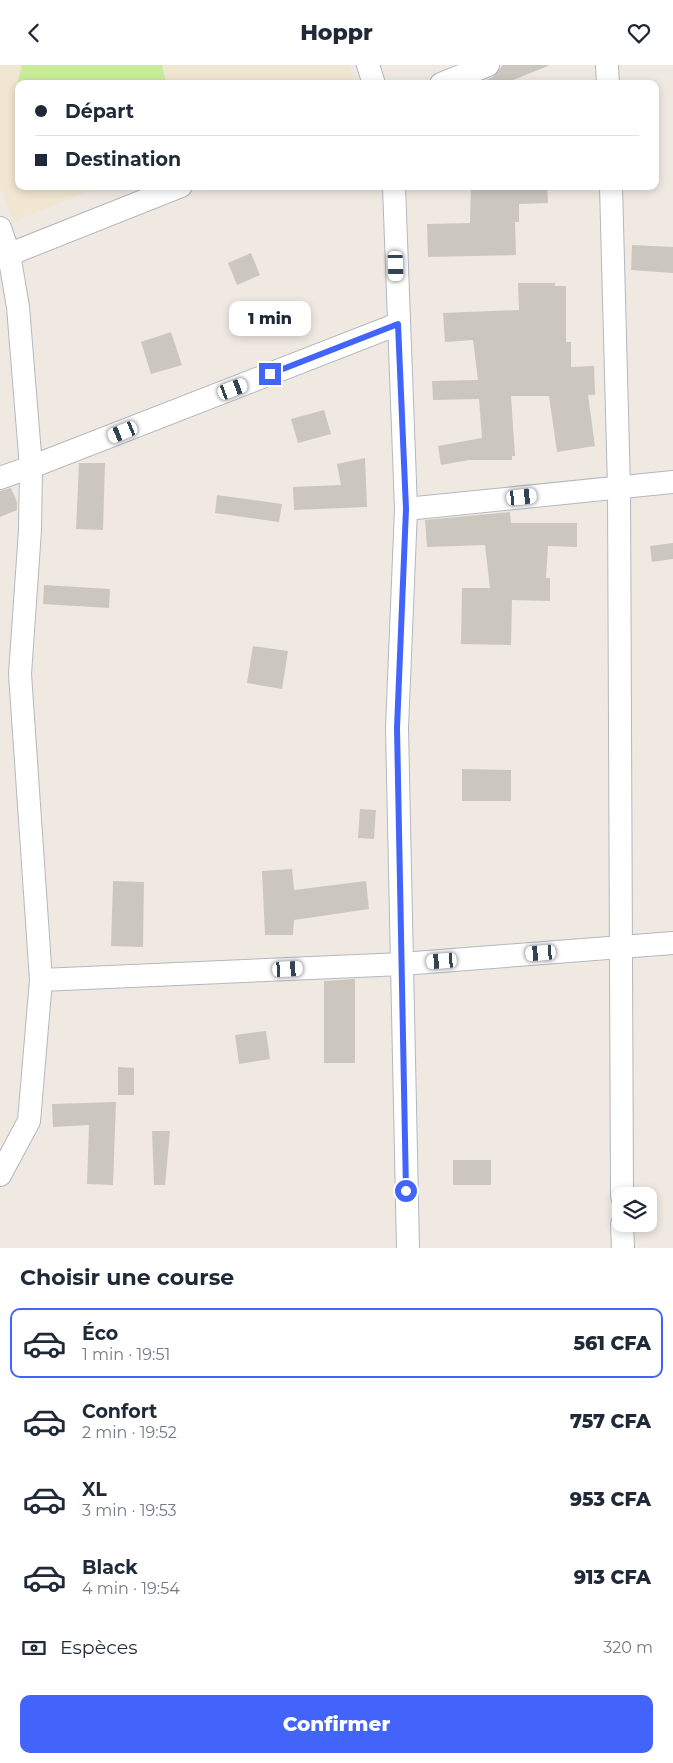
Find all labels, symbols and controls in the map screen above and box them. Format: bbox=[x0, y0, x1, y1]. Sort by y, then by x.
icon: back bbox=[20, 19, 48, 47]
text: Hoppr bbox=[300, 19, 373, 46]
icon: heart bbox=[625, 19, 653, 47]
text: Départ bbox=[65, 100, 134, 123]
text: Destination bbox=[65, 148, 181, 171]
car bbox=[387, 251, 404, 281]
callout: 1 min bbox=[229, 301, 311, 337]
text: 1 min bbox=[248, 309, 292, 328]
route end bbox=[259, 363, 281, 385]
car bbox=[216, 377, 249, 401]
car bbox=[106, 419, 139, 445]
car bbox=[506, 488, 537, 506]
car bbox=[525, 944, 556, 962]
car bbox=[426, 952, 457, 970]
car bbox=[272, 961, 303, 977]
route start bbox=[395, 1180, 417, 1202]
map controls bbox=[612, 1187, 657, 1232]
button: layers bbox=[612, 1187, 657, 1232]
text: Choisir une course bbox=[20, 1264, 234, 1291]
icon: car bbox=[22, 1321, 67, 1366]
text: Éco bbox=[82, 1322, 118, 1345]
text: 561 CFA bbox=[573, 1332, 651, 1355]
text: 1 min · 19:51 bbox=[82, 1345, 170, 1364]
icon: car bbox=[22, 1399, 67, 1444]
text: Confort bbox=[82, 1400, 157, 1423]
text: 757 CFA bbox=[570, 1410, 651, 1433]
text: 2 min · 19:52 bbox=[82, 1423, 177, 1442]
icon: car bbox=[22, 1477, 67, 1522]
text: XL bbox=[82, 1478, 107, 1501]
text: 953 CFA bbox=[570, 1488, 651, 1511]
text: 3 min · 19:53 bbox=[82, 1501, 177, 1520]
icon: car bbox=[22, 1555, 67, 1600]
text: Black bbox=[82, 1556, 138, 1579]
text: 913 CFA bbox=[574, 1566, 651, 1589]
text: 4 min · 19:54 bbox=[82, 1579, 180, 1598]
icon: cash bbox=[20, 1634, 48, 1662]
text: Espèces bbox=[60, 1636, 137, 1659]
text: 320 m bbox=[603, 1638, 653, 1657]
button: Confirmer bbox=[20, 1695, 653, 1753]

